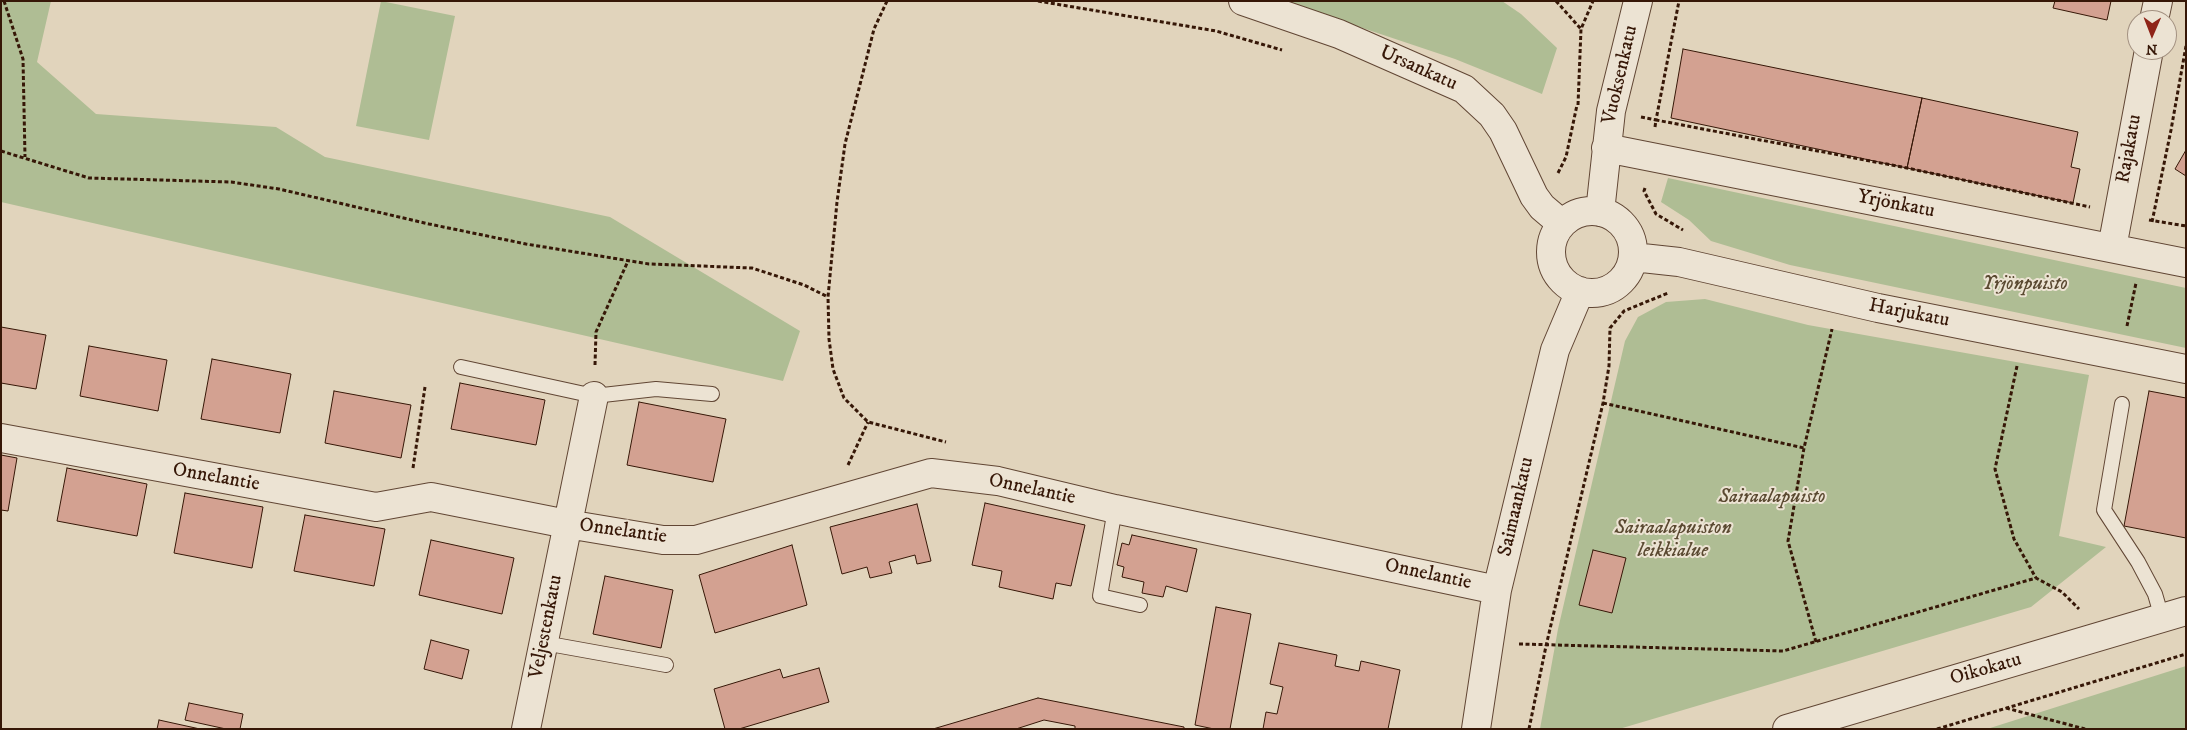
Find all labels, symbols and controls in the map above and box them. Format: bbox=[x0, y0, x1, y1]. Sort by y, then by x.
north arrow bbox=[2127, 10, 2177, 60]
street label: Vuoksenkatu bbox=[1598, 23, 1644, 127]
text: N bbox=[2146, 40, 2158, 58]
street label: Ursankatu bbox=[1375, 41, 1461, 97]
street label: Rajakatu bbox=[2112, 113, 2148, 185]
street label: Yrjönkatu bbox=[1855, 186, 1937, 224]
park label: Yrjönpuisto bbox=[1982, 273, 2068, 297]
street label: Harjukatu bbox=[1867, 294, 1951, 334]
street label: Saimaankatu bbox=[1494, 455, 1540, 559]
street label: Onnelantie bbox=[171, 459, 261, 497]
street label: Onnelantie bbox=[986, 469, 1078, 511]
park label: Sairaalapuisto bbox=[1718, 486, 1826, 510]
street label: Onnelantie bbox=[578, 514, 668, 550]
park label: Sairaalapuiston leikkialue bbox=[1614, 517, 1732, 564]
street label: Onnelantie bbox=[1382, 554, 1474, 596]
street label: Veljestenkatu bbox=[525, 573, 569, 681]
street label: Oikokatu bbox=[1948, 648, 2024, 692]

